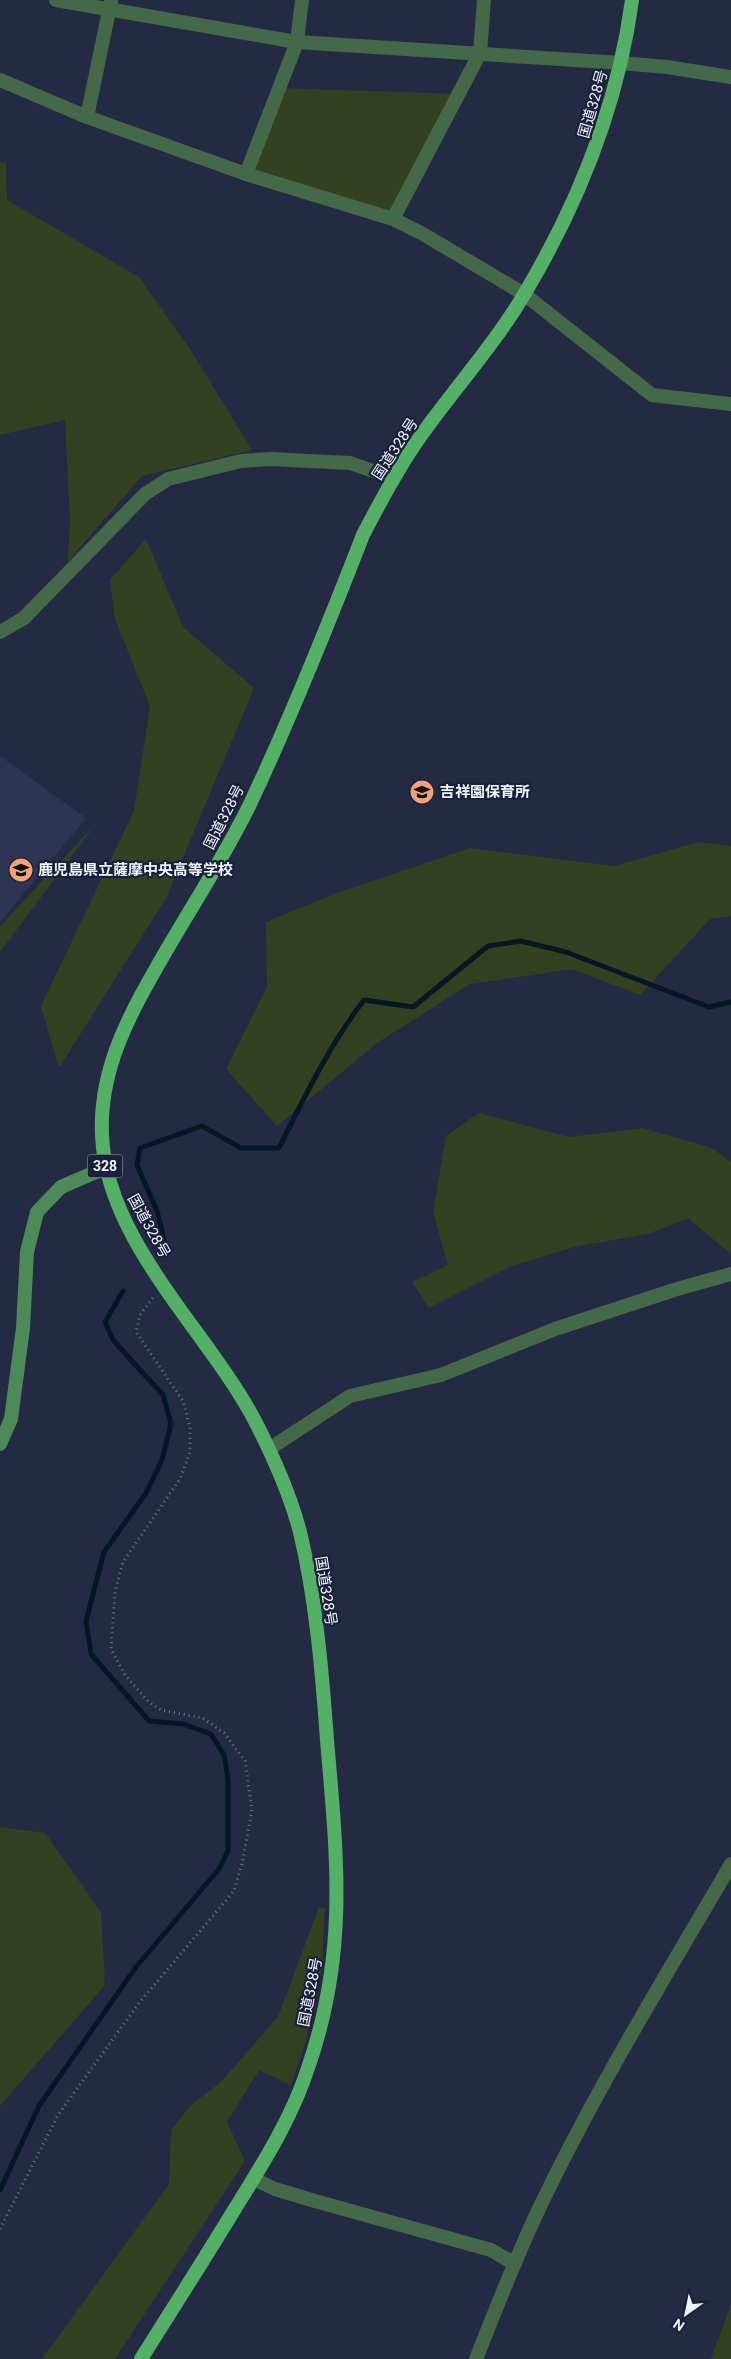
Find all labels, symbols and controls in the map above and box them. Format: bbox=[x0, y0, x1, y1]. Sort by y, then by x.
street label: 国道328号 bbox=[575, 68, 611, 140]
street label: 国道328号 bbox=[368, 415, 422, 483]
school or university icon: 吉祥園保育所 bbox=[409, 779, 435, 805]
street label: 国道328号 bbox=[200, 782, 248, 852]
place label: 吉祥園保育所 bbox=[440, 783, 530, 801]
school or university icon: 鹿児島県立薩摩中央高等学校 bbox=[8, 857, 34, 883]
place label: 鹿児島県立薩摩中央高等学校 bbox=[38, 861, 233, 879]
road number: 328 bbox=[88, 1154, 122, 1178]
street label: 国道328号 bbox=[124, 1191, 174, 1261]
street label: 国道328号 bbox=[312, 1555, 340, 1627]
street label: 国道328号 bbox=[294, 1956, 326, 2028]
north arrow bbox=[661, 2289, 711, 2339]
text: N bbox=[670, 2315, 687, 2334]

